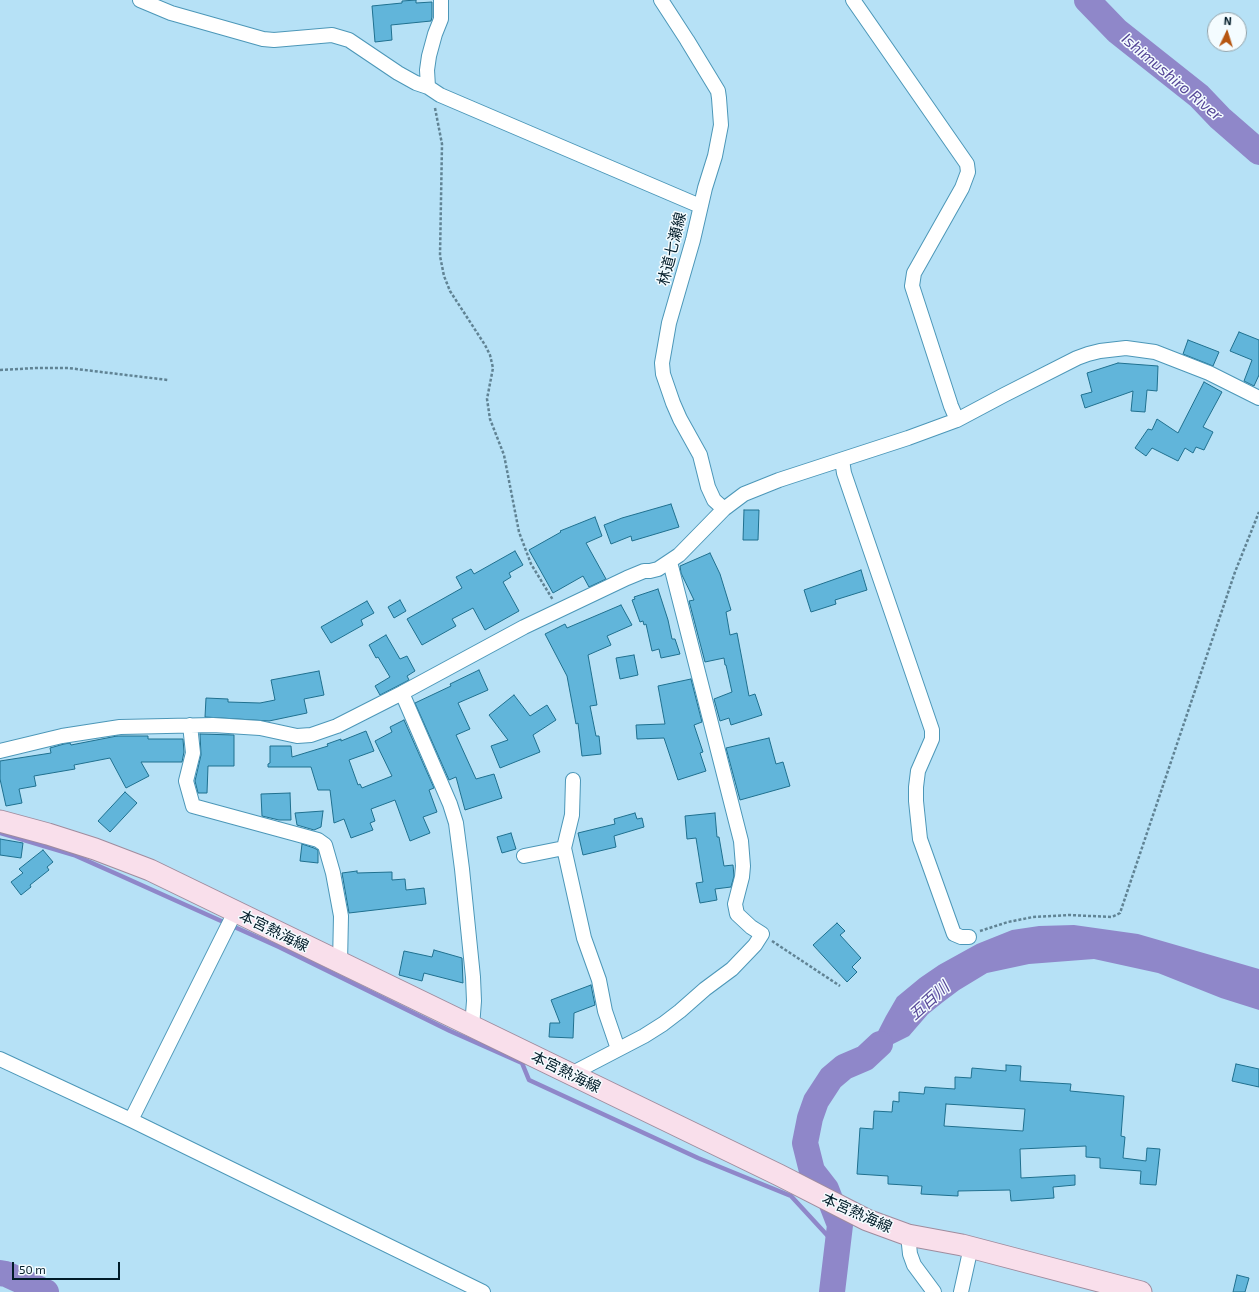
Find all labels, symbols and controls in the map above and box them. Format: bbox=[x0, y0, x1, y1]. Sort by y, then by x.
north arrow bbox=[1207, 12, 1247, 52]
text: N bbox=[1223, 14, 1232, 27]
water label: Ishimushiro River bbox=[1118, 29, 1226, 125]
street label: 林道七瀬線 bbox=[654, 210, 690, 288]
street label: 本宮熱海線 bbox=[236, 906, 312, 956]
water label: 五百川 bbox=[905, 978, 953, 1024]
street label: 本宮熱海線 bbox=[528, 1047, 604, 1097]
street label: 本宮熱海線 bbox=[819, 1190, 895, 1236]
scale bar bbox=[14, 1254, 122, 1280]
text: 50 m bbox=[19, 1262, 46, 1276]

